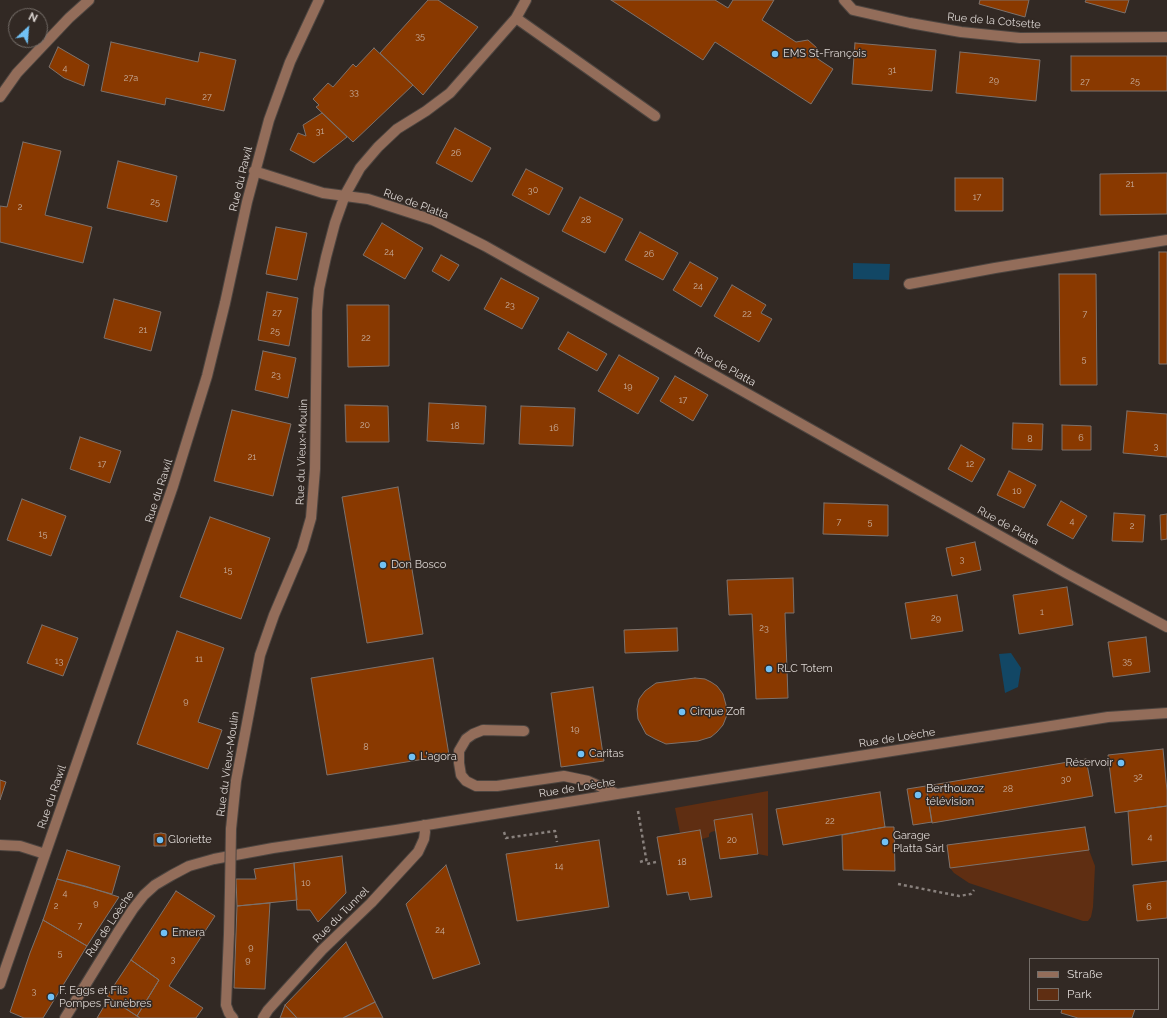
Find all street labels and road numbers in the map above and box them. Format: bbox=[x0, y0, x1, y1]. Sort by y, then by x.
street label: Rue de la Cotsette bbox=[947, 10, 1041, 32]
street label: Rue du Rawil bbox=[227, 145, 255, 213]
street label: Rue de Platta bbox=[382, 186, 450, 222]
street label: Rue de Platta bbox=[692, 345, 758, 389]
street label: Rue du Vieux-Moulin bbox=[294, 399, 310, 505]
street label: Rue du Rawil bbox=[142, 457, 176, 525]
street label: Rue de Platta bbox=[975, 504, 1041, 548]
street label: Rue du Vieux-Moulin bbox=[214, 710, 242, 818]
street label: Rue de Loèche bbox=[858, 725, 936, 751]
street label: Rue du Rawil bbox=[35, 763, 69, 831]
street label: Rue de Loèche bbox=[538, 775, 616, 801]
street label: Rue du Tunnel bbox=[310, 884, 372, 946]
street label: Rue de Loèche bbox=[83, 888, 137, 960]

